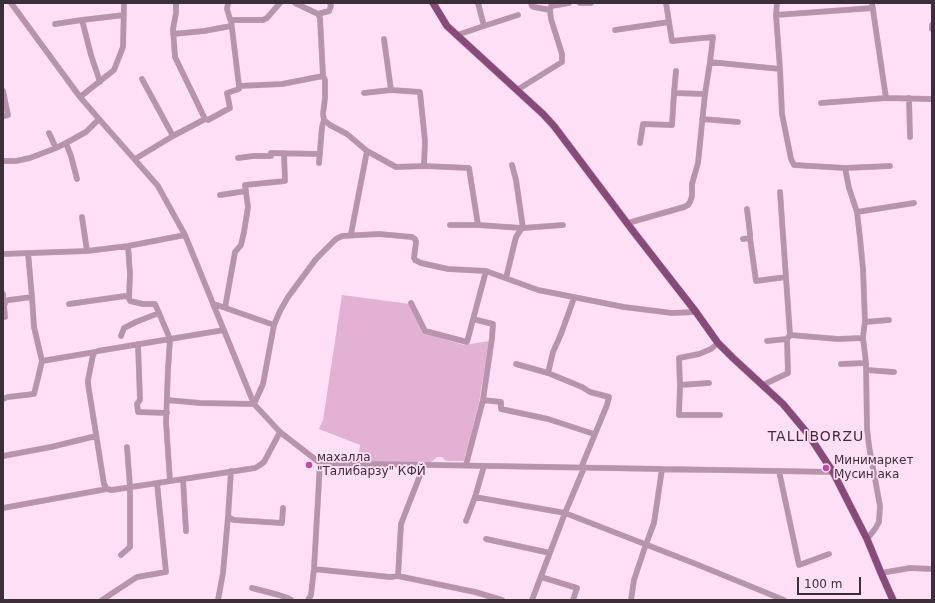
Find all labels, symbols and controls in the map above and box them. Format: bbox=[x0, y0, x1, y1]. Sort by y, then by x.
district label: TALLIBORZU bbox=[768, 429, 864, 445]
place label: махалла "Талибарзу" КФЙ bbox=[317, 451, 426, 479]
place label: Минимаркет Мусин ака bbox=[834, 454, 913, 482]
marker: махалла "Талибарзу" КФЙ bbox=[304, 460, 314, 470]
marker: Минимаркет Мусин ака bbox=[821, 463, 831, 473]
scale bar bbox=[799, 569, 863, 595]
text: 100 m bbox=[804, 577, 842, 591]

